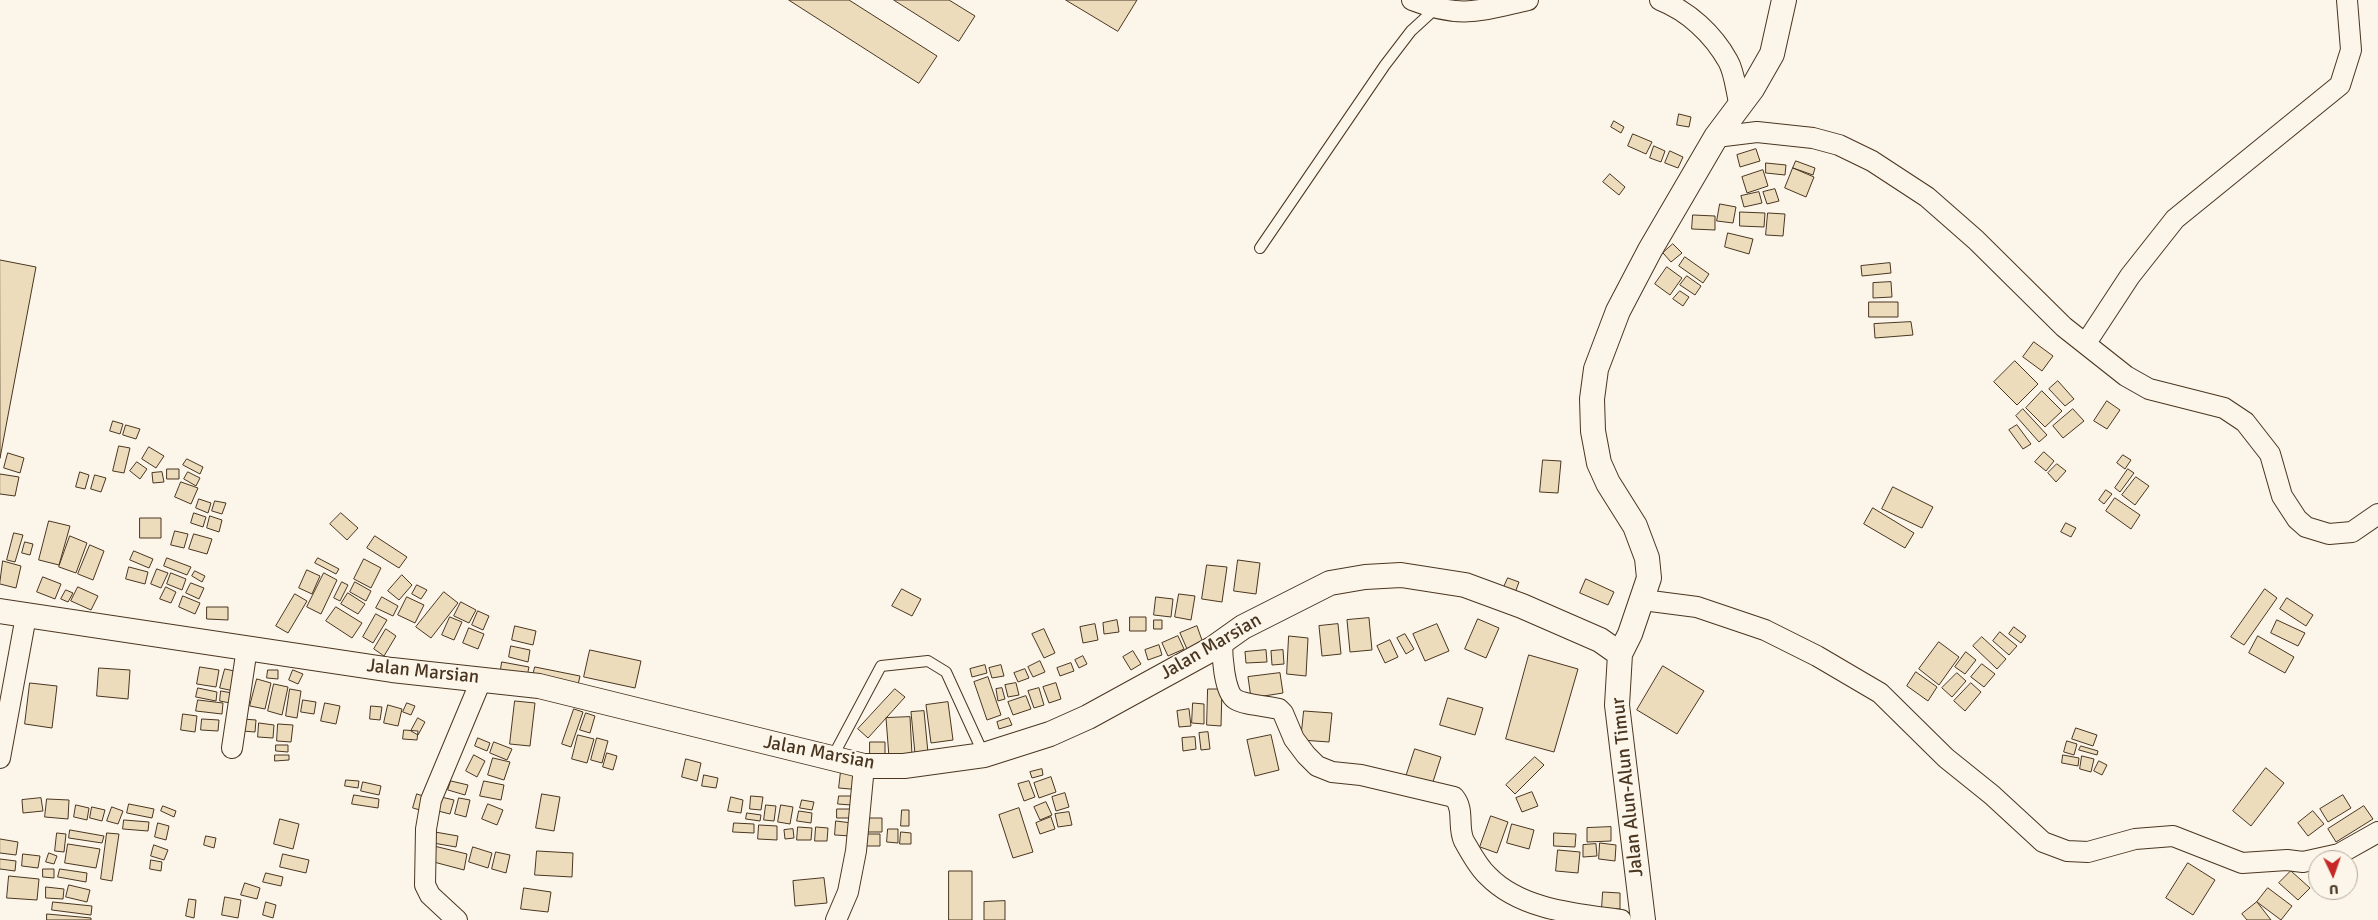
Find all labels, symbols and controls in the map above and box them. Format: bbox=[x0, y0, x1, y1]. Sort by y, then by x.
street label: Jalan Marsian bbox=[1156, 609, 1266, 685]
street label: Jalan Marsian bbox=[366, 655, 480, 689]
street label: Jalan Alun-Alun Timur bbox=[1607, 696, 1649, 878]
street label: Jalan Marsian bbox=[761, 731, 877, 775]
north arrow bbox=[2308, 850, 2358, 900]
text: U bbox=[2329, 881, 2339, 898]

